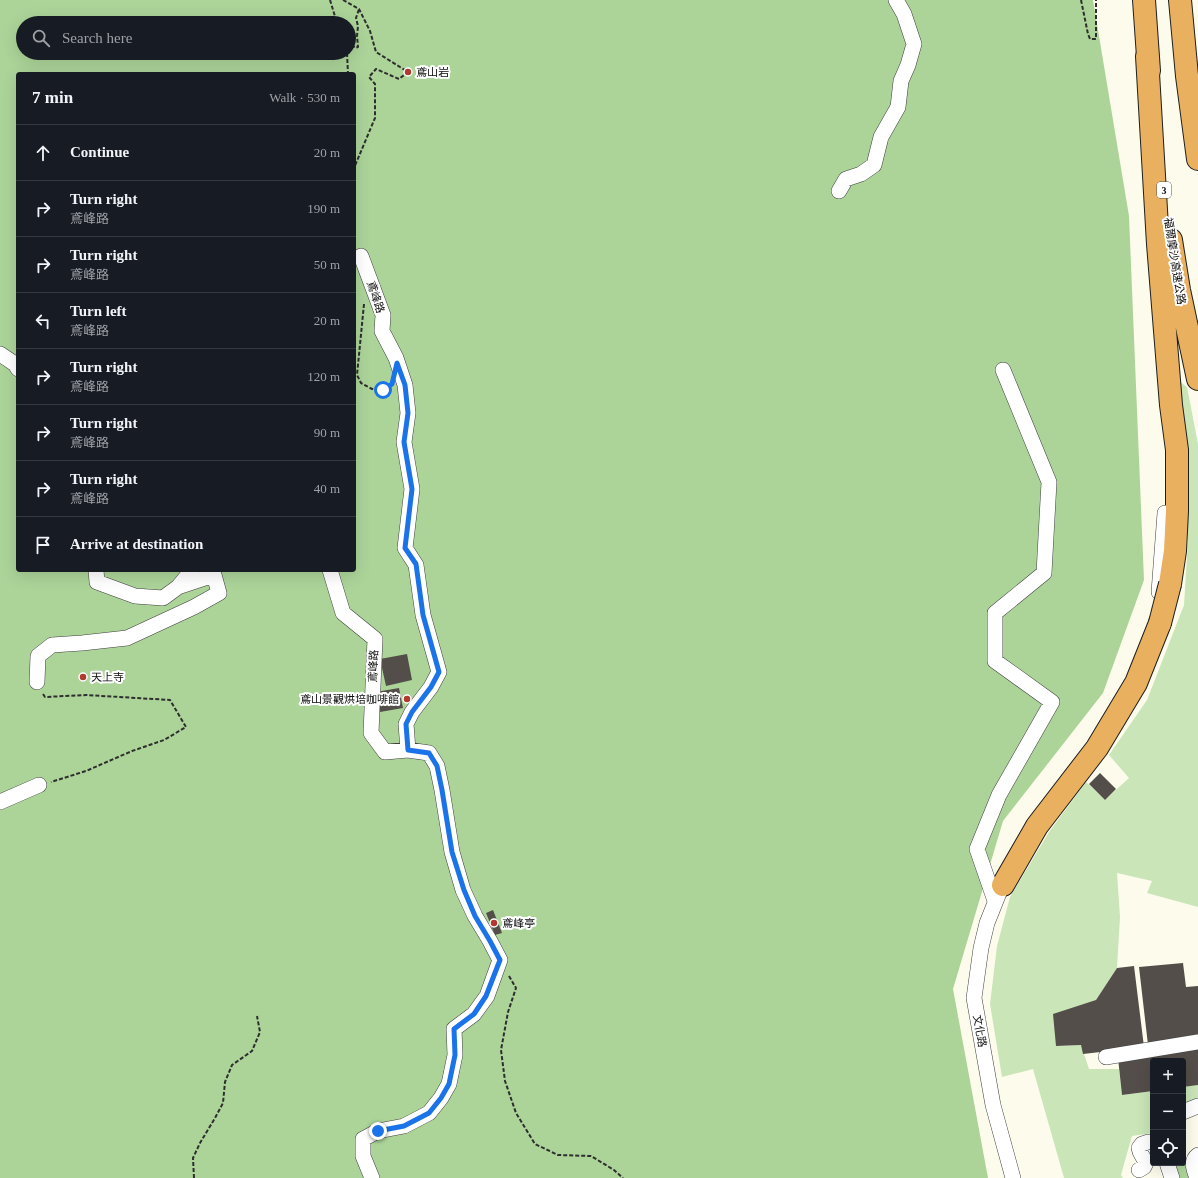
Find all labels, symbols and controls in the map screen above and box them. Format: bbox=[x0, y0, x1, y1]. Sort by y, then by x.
search box bbox=[16, 16, 356, 60]
icon: search bbox=[30, 27, 52, 49]
text: Search here bbox=[62, 30, 132, 46]
place label: 鳶山岩 bbox=[416, 66, 449, 78]
marker: 鳶山岩 bbox=[403, 67, 413, 77]
text: 7 min bbox=[32, 88, 73, 107]
text: Walk · 530 m bbox=[269, 90, 340, 105]
icon: ahead bbox=[32, 142, 54, 164]
text: Continue bbox=[70, 144, 129, 160]
text: 20 m bbox=[314, 145, 340, 160]
road number: 3 bbox=[1157, 182, 1171, 198]
text: Turn right bbox=[70, 191, 137, 207]
icon: right bbox=[32, 198, 54, 220]
text: 190 m bbox=[307, 201, 340, 216]
text: 鳶峰路 bbox=[70, 211, 109, 226]
street label: 福爾摩沙高速公路 bbox=[1162, 217, 1188, 305]
text: Turn right bbox=[70, 247, 137, 263]
icon: right bbox=[32, 254, 54, 276]
text: 50 m bbox=[314, 257, 340, 272]
text: 鳶峰路 bbox=[70, 267, 109, 282]
street label: 鳶峰路 bbox=[365, 279, 387, 315]
text: Turn left bbox=[70, 303, 127, 319]
icon: left bbox=[32, 310, 54, 332]
text: 20 m bbox=[314, 313, 340, 328]
text: 鳶峰路 bbox=[70, 323, 109, 338]
text: Turn right bbox=[70, 359, 137, 375]
icon: right bbox=[32, 366, 54, 388]
text: 120 m bbox=[307, 369, 340, 384]
text: 鳶峰路 bbox=[70, 379, 109, 394]
route start bbox=[374, 381, 392, 399]
text: Turn right bbox=[70, 415, 137, 431]
icon: right bbox=[32, 422, 54, 444]
text: 90 m bbox=[314, 425, 340, 440]
text: 鳶峰路 bbox=[70, 435, 109, 450]
text: Turn right bbox=[70, 471, 137, 487]
icon: right bbox=[32, 478, 54, 500]
text: 40 m bbox=[314, 481, 340, 496]
text: 鳶峰路 bbox=[70, 491, 109, 506]
icon: arrive bbox=[32, 534, 54, 556]
text: Arrive at destination bbox=[70, 536, 203, 552]
street label: 鳶峰路 bbox=[366, 649, 380, 683]
place label: 天上寺 bbox=[91, 671, 124, 683]
marker: 天上寺 bbox=[78, 672, 88, 682]
place label: 鳶山景觀烘培咖啡館 bbox=[300, 693, 399, 705]
marker: 鳶山景觀烘培咖啡館 bbox=[402, 694, 412, 704]
place label: 鳶峰亭 bbox=[502, 917, 535, 929]
marker: 鳶峰亭 bbox=[489, 918, 499, 928]
street label: 文化路 bbox=[971, 1014, 989, 1048]
map controls bbox=[1150, 1058, 1186, 1166]
button: + bbox=[1150, 1058, 1186, 1094]
button: − bbox=[1150, 1094, 1186, 1130]
route end bbox=[369, 1122, 387, 1140]
button: locate bbox=[1150, 1130, 1186, 1166]

